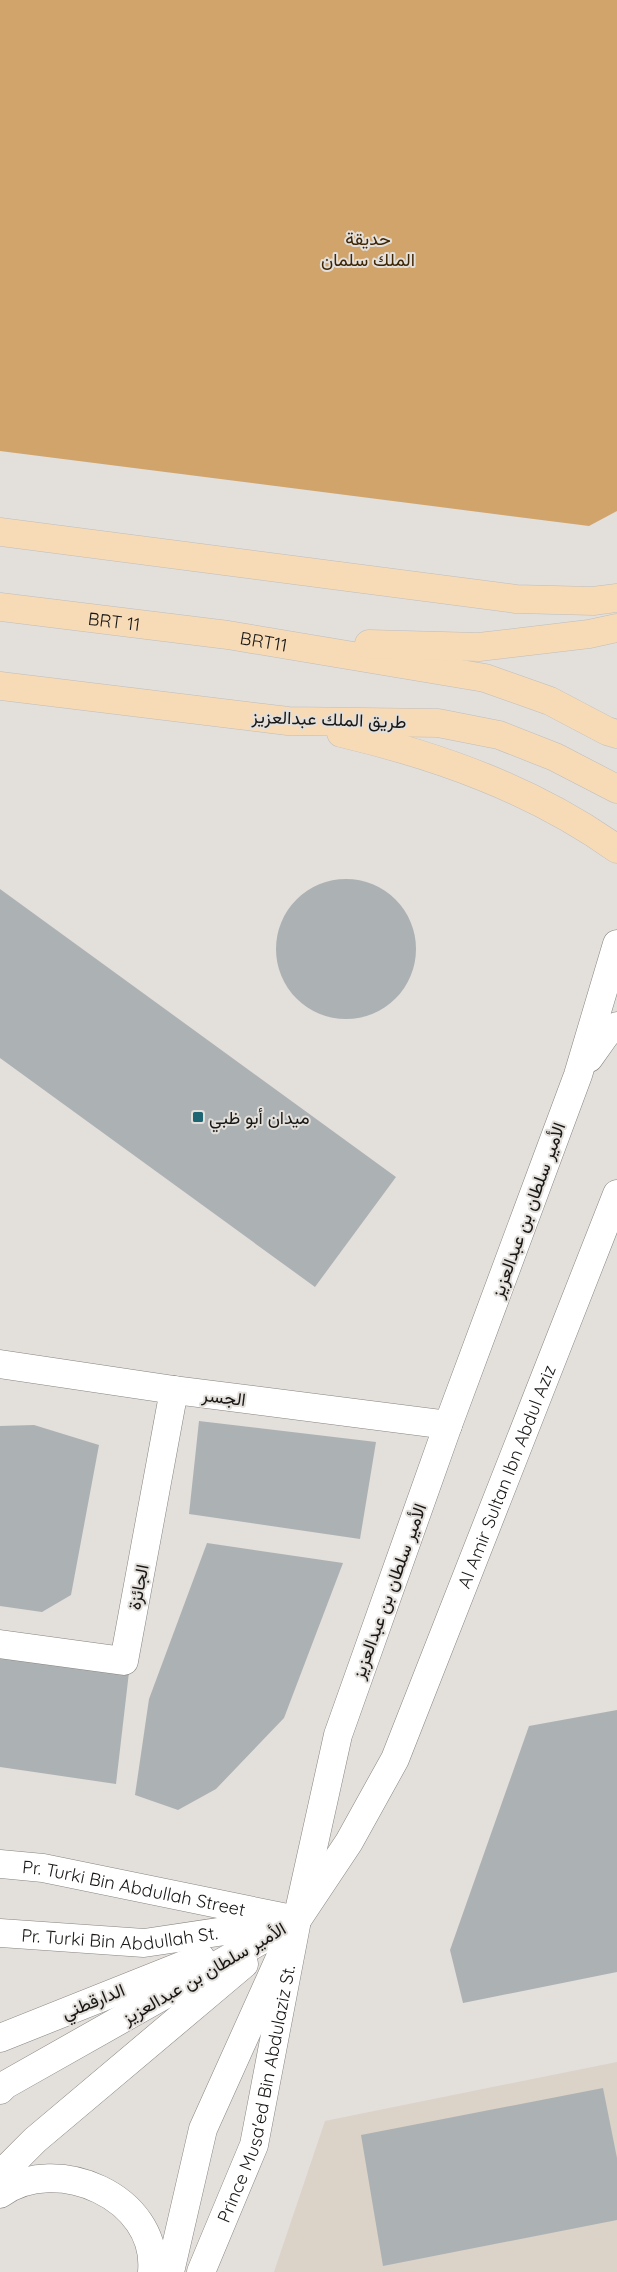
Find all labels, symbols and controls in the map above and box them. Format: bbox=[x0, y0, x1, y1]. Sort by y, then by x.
park label: حديقة الملك سلمان bbox=[321, 227, 415, 271]
street label: BRT 11 bbox=[87, 606, 142, 636]
street label: BRT11 bbox=[238, 626, 289, 656]
street label: طريق الملك عبدالعزيز bbox=[250, 705, 407, 733]
place label: ميدان أبو ظبي bbox=[209, 1106, 310, 1133]
marker: ميدان أبو ظبي bbox=[191, 1110, 205, 1124]
street label: الأمير سلطان بن عبدالعزيز bbox=[485, 1119, 570, 1302]
street label: Al Amir Sultan Ibn Abdul Aziz bbox=[452, 1361, 560, 1591]
street label: الجسر bbox=[200, 1383, 247, 1411]
street label: الأمير سلطان بن عبدالعزيز bbox=[346, 1500, 431, 1683]
street label: الجائزة bbox=[122, 1562, 154, 1612]
street label: Pr. Turki Bin Abdullah Street bbox=[21, 1855, 247, 1921]
street label: الأمير سلطان بن عبدالعزيز bbox=[117, 1917, 290, 2030]
street label: Pr. Turki Bin Abdullah St. bbox=[21, 1921, 219, 1955]
street label: Prince Musa'ed Bin Abdulaziz St. bbox=[212, 1963, 300, 2226]
street label: الدارقطني bbox=[58, 1978, 129, 2028]

